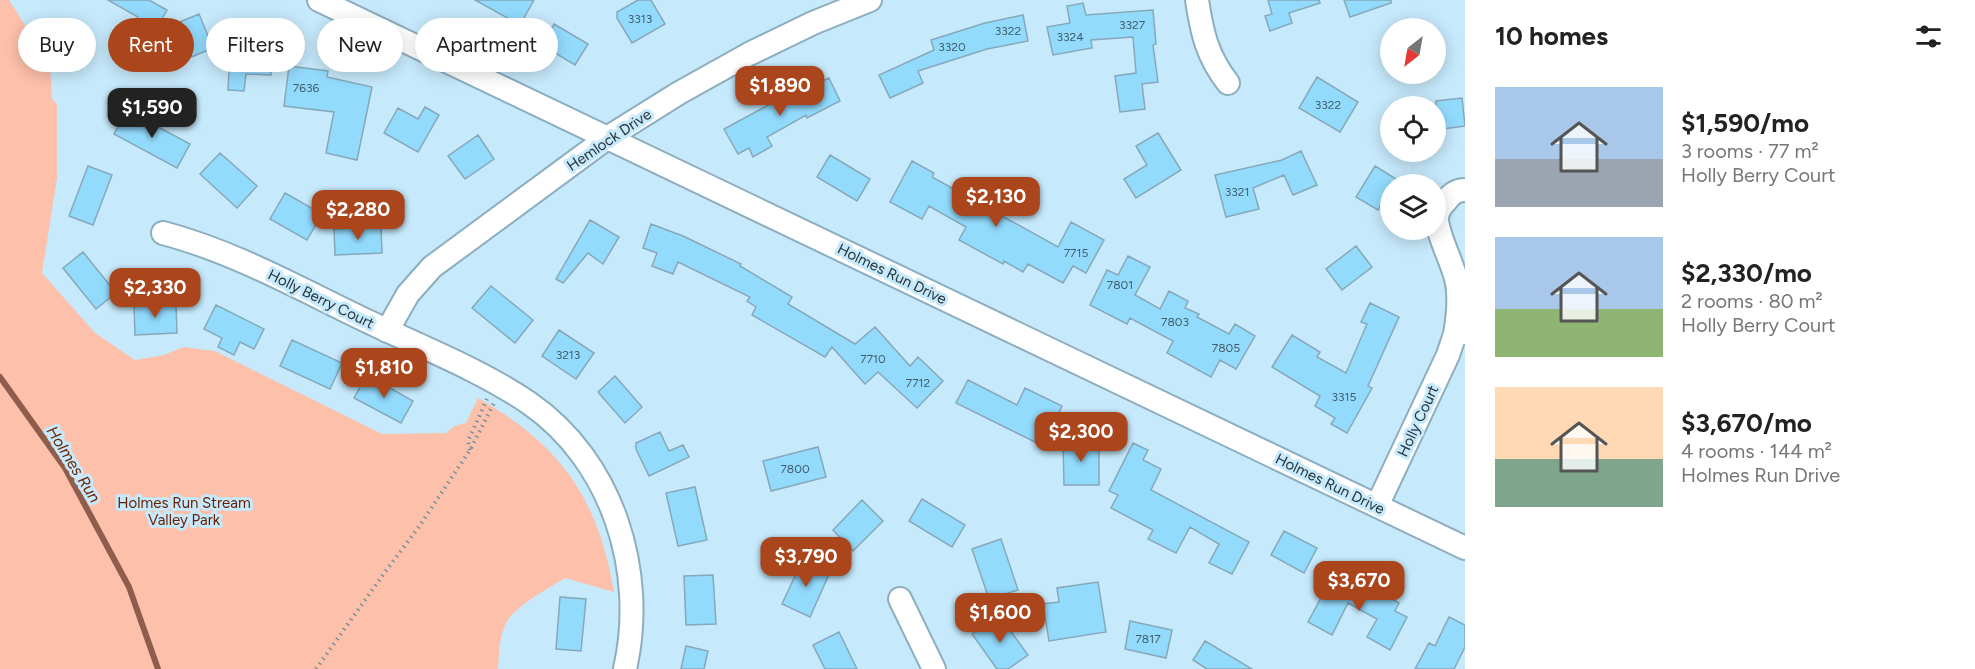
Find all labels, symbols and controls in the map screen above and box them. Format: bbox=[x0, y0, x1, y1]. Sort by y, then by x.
house number: 3313 bbox=[628, 12, 652, 26]
chip: Buy bbox=[18, 18, 96, 72]
chip: Rent bbox=[108, 18, 194, 72]
chip: Filters bbox=[206, 18, 305, 72]
chip: New bbox=[317, 18, 403, 72]
chip: Apartment bbox=[415, 18, 558, 72]
house number: 3327 bbox=[1119, 18, 1146, 32]
north arrow bbox=[1380, 18, 1446, 84]
map controls bbox=[1380, 18, 1446, 240]
text: 10 homes bbox=[1495, 20, 1608, 52]
icon: filters bbox=[1912, 20, 1945, 53]
house number: 3322 bbox=[995, 24, 1021, 38]
house number: 3324 bbox=[1056, 30, 1084, 44]
house number: 3320 bbox=[938, 40, 966, 54]
pin: $1,890 bbox=[731, 66, 829, 117]
text: $1,890 bbox=[749, 73, 811, 97]
house number: 7636 bbox=[293, 81, 319, 95]
pin: $1,590 bbox=[103, 88, 201, 139]
text: $1,590 bbox=[122, 95, 182, 119]
button: locate bbox=[1380, 96, 1446, 162]
house number: 3322 bbox=[1315, 98, 1341, 112]
street label: Hemlock Drive bbox=[563, 105, 655, 175]
text: $1,590/mo bbox=[1681, 107, 1809, 139]
icon: home bbox=[1543, 111, 1615, 183]
text: 3 rooms · 77 m² bbox=[1681, 139, 1819, 163]
text: Holly Berry Court bbox=[1681, 163, 1836, 187]
button: layers bbox=[1380, 174, 1446, 240]
pin: $2,130 bbox=[947, 177, 1045, 228]
text: $2,130 bbox=[966, 184, 1026, 208]
house number: 3321 bbox=[1225, 185, 1249, 199]
pin: $2,280 bbox=[309, 190, 407, 241]
text: $2,280 bbox=[326, 197, 390, 221]
street label: Holmes Run Drive bbox=[834, 240, 950, 308]
house number: 7715 bbox=[1064, 246, 1088, 260]
text: $2,330/mo bbox=[1681, 257, 1812, 289]
icon: home bbox=[1543, 261, 1615, 333]
street label: Holly Berry Court bbox=[265, 266, 377, 333]
pin: $2,330 bbox=[106, 268, 204, 319]
text: $2,330 bbox=[124, 275, 187, 299]
house number: 7801 bbox=[1107, 278, 1133, 292]
text: 2 rooms · 80 m² bbox=[1681, 289, 1823, 313]
text: Holly Berry Court bbox=[1681, 313, 1836, 337]
house number: 7803 bbox=[1161, 315, 1189, 329]
house number: 7805 bbox=[1212, 341, 1240, 355]
pin: $1,810 bbox=[335, 348, 433, 399]
house number: 3213 bbox=[556, 348, 580, 362]
house number: 7710 bbox=[860, 352, 886, 366]
text: $1,810 bbox=[355, 355, 413, 379]
house number: 7712 bbox=[906, 376, 930, 390]
street label: Holly Court bbox=[1394, 382, 1443, 460]
house number: 3315 bbox=[1332, 390, 1357, 404]
text: $3,670/mo bbox=[1681, 407, 1812, 439]
icon: home bbox=[1543, 411, 1615, 483]
pin: $2,300 bbox=[1032, 412, 1130, 463]
text: $2,300 bbox=[1049, 419, 1113, 443]
water label: Holmes Run bbox=[43, 423, 105, 506]
text: 4 rooms · 144 m² bbox=[1681, 439, 1832, 463]
street label: Holmes Run Drive bbox=[1272, 450, 1388, 518]
house number: 7800 bbox=[780, 462, 810, 476]
text: Holmes Run Drive bbox=[1681, 463, 1840, 487]
park label: Holmes Run Stream Valley Park bbox=[117, 494, 251, 529]
pin: $3,790 bbox=[757, 537, 855, 588]
text: $3,790 bbox=[774, 544, 838, 568]
pin: $3,670 bbox=[1310, 561, 1408, 612]
text: $3,670 bbox=[1327, 568, 1391, 592]
pin: $1,600 bbox=[951, 593, 1049, 644]
text: $1,600 bbox=[969, 600, 1031, 624]
house number: 7817 bbox=[1135, 632, 1161, 646]

